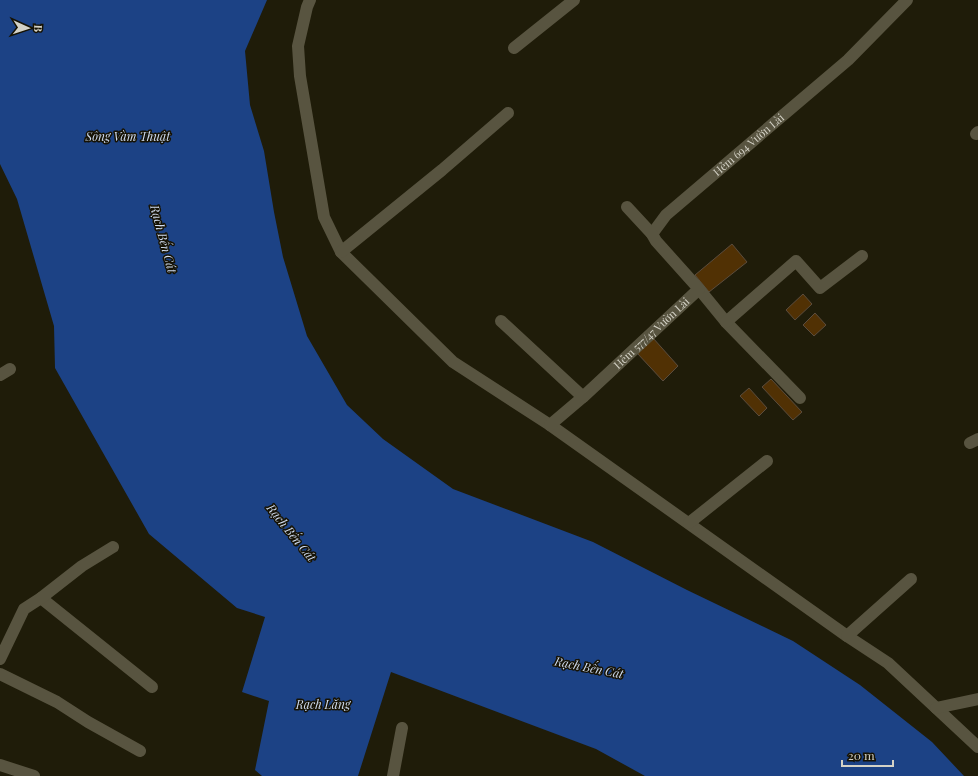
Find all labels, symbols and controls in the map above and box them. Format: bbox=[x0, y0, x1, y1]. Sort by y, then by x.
north arrow bbox=[8, 8, 48, 48]
text: B bbox=[31, 24, 46, 33]
street label: Hẻm 694 Vườn Lài bbox=[709, 110, 787, 179]
water label: Sông Vàm Thuật bbox=[85, 128, 171, 144]
water label: Rạch Bến Cát bbox=[147, 201, 183, 276]
street label: Hẻm 577/47 Vườn Lài bbox=[610, 294, 692, 372]
water label: Rạch Bến Cát bbox=[263, 498, 322, 565]
water label: Rạch Bến Cát bbox=[552, 650, 626, 682]
water label: Rạch Lăng bbox=[295, 696, 352, 712]
scale bar bbox=[842, 742, 893, 768]
text: 20 m bbox=[848, 747, 875, 763]

